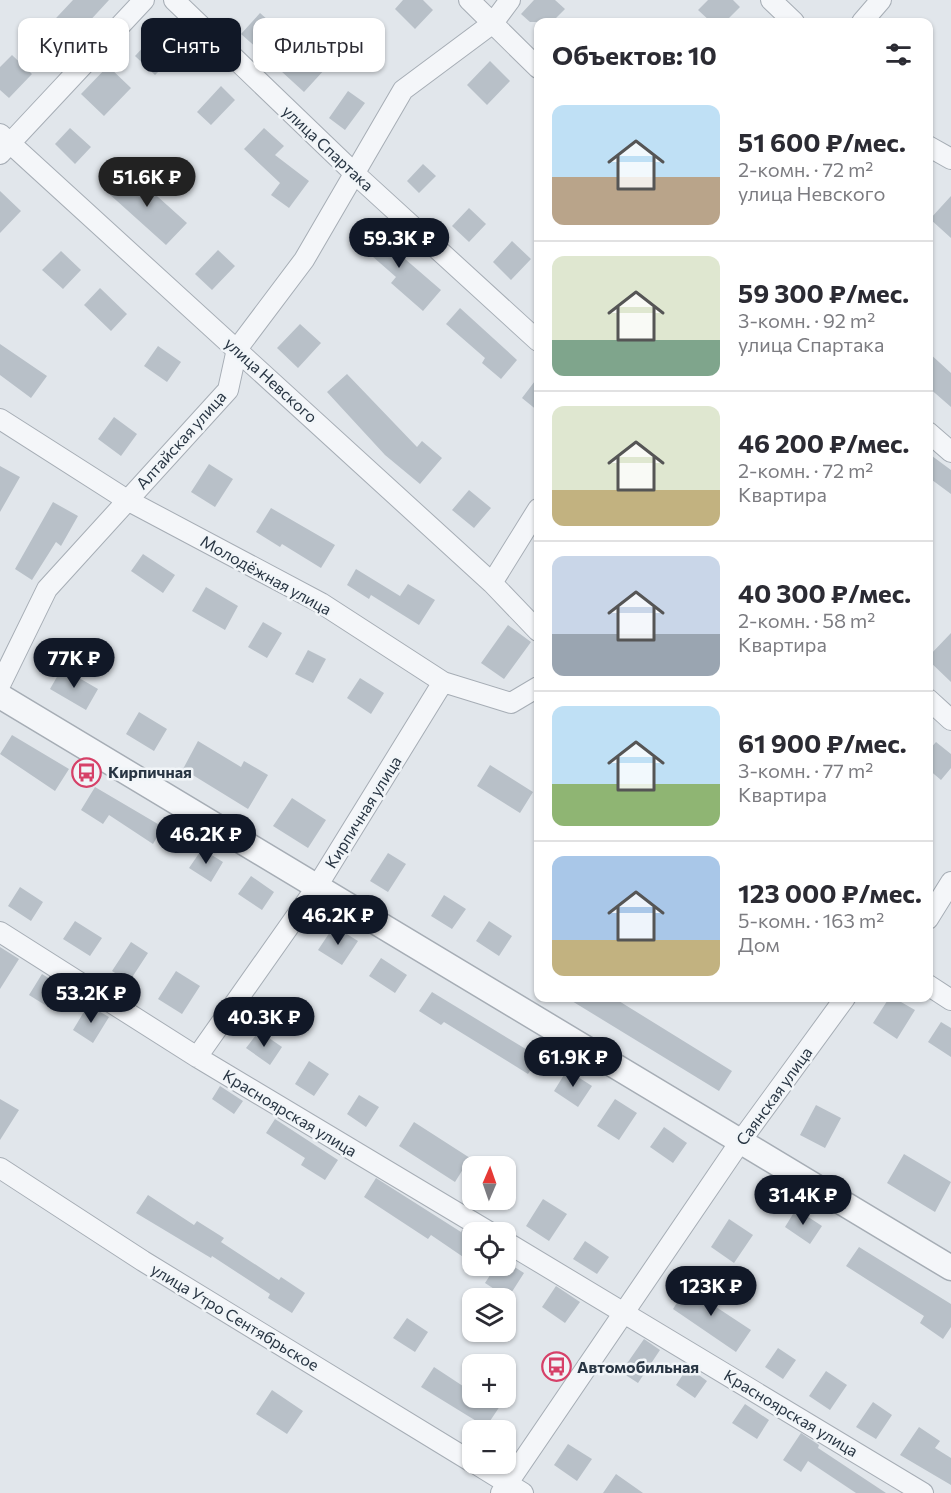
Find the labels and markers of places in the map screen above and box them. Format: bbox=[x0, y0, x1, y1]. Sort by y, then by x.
pin: 51.6K ₽ bbox=[92, 157, 202, 208]
pin: 59.3K ₽ bbox=[344, 218, 454, 269]
pin: 77K ₽ bbox=[32, 638, 116, 689]
bus stop icon: Кирпичная bbox=[71, 756, 103, 788]
place label: Кирпичная bbox=[108, 762, 192, 781]
pin: 46.2K ₽ bbox=[151, 814, 261, 865]
pin: 46.2K ₽ bbox=[283, 895, 393, 946]
pin: 53.2K ₽ bbox=[36, 973, 146, 1024]
pin: 40.3K ₽ bbox=[209, 997, 319, 1048]
pin: 61.9K ₽ bbox=[518, 1037, 628, 1088]
pin: 31.4K ₽ bbox=[748, 1175, 858, 1226]
pin: 123K ₽ bbox=[662, 1266, 760, 1317]
bus stop icon: Автомобильная bbox=[540, 1351, 572, 1383]
place label: Автомобильная bbox=[577, 1357, 699, 1376]

